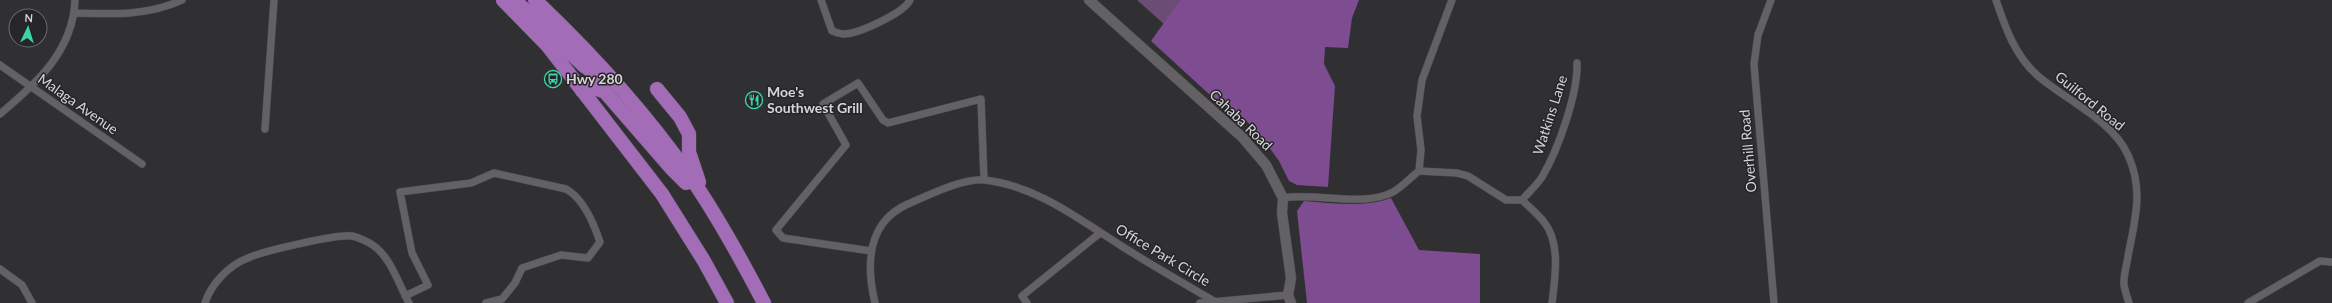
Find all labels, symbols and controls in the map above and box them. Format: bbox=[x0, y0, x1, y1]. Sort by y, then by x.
north arrow bbox=[8, 8, 48, 48]
text: N bbox=[24, 11, 33, 24]
street label: Guilford Road bbox=[2052, 67, 2128, 134]
bus stop icon: Hwy 280 bbox=[543, 69, 563, 89]
street label: Malaga Avenue bbox=[35, 70, 122, 137]
place label: Hwy 280 bbox=[566, 70, 623, 87]
street label: Watkins Lane bbox=[1529, 73, 1570, 157]
place label: Moe's Southwest Grill bbox=[767, 83, 863, 116]
street label: Cahaba Road bbox=[1206, 86, 1276, 154]
restaurant icon: Moe's Southwest Grill bbox=[744, 90, 764, 110]
street label: Overhill Road bbox=[1735, 109, 1760, 193]
street label: Office Park Circle bbox=[1113, 220, 1213, 289]

